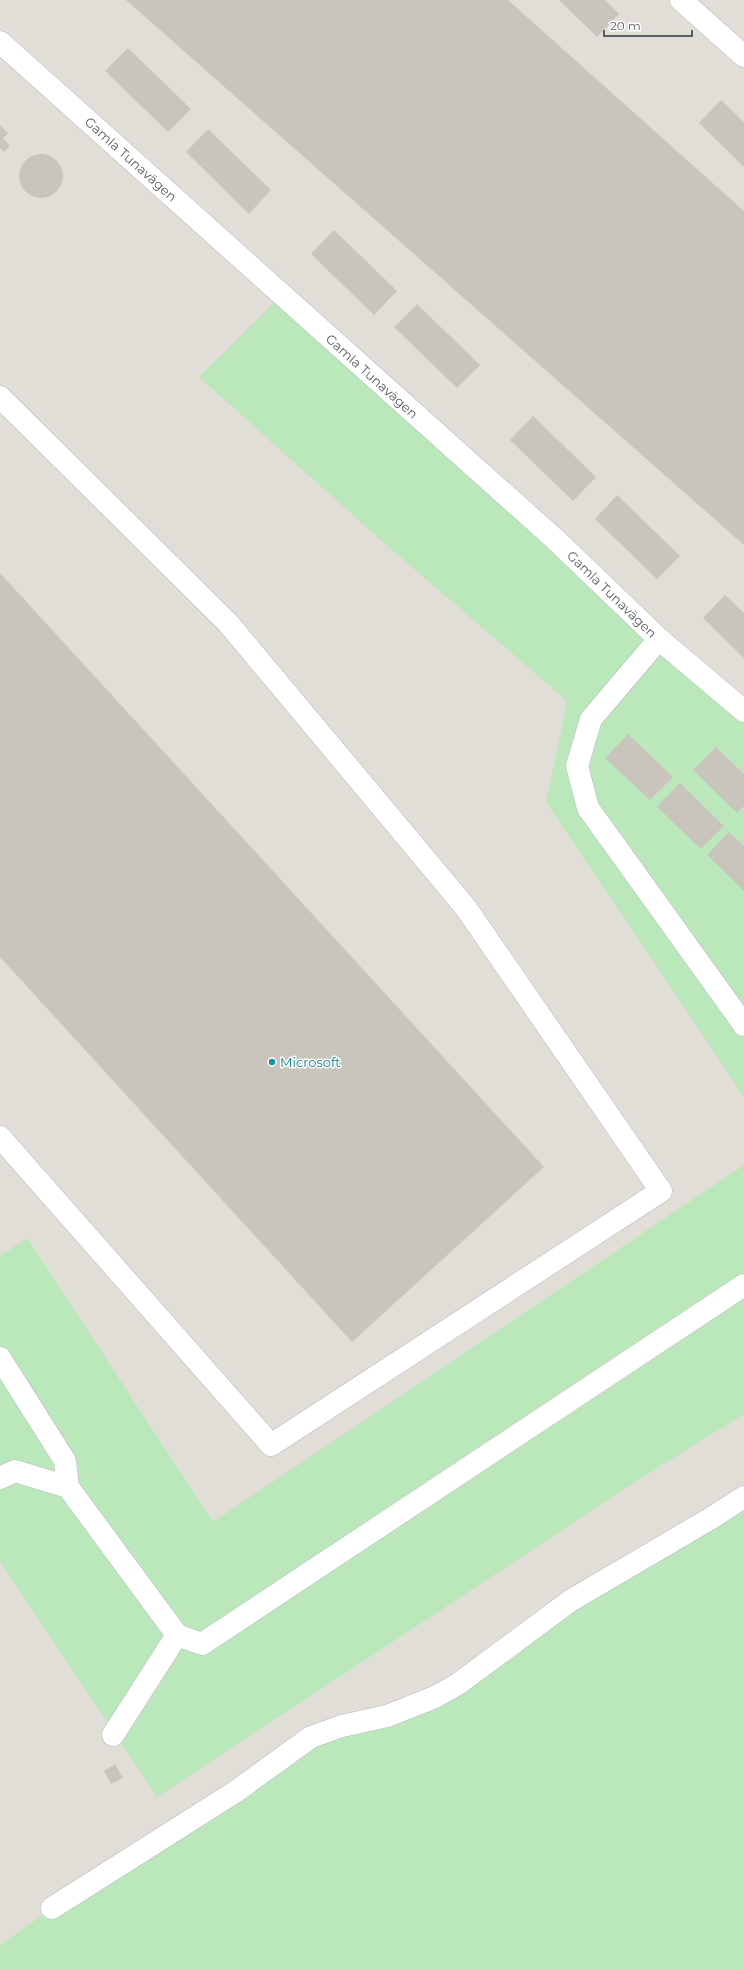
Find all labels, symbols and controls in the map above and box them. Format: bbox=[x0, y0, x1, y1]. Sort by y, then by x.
scale bar bbox=[604, 12, 692, 38]
text: 20 m bbox=[610, 18, 641, 33]
street label: Gamla Tunavägen bbox=[82, 113, 180, 205]
street label: Gamla Tunavägen bbox=[323, 330, 421, 422]
street label: Gamla Tunavägen bbox=[564, 547, 660, 641]
place label: Microsoft bbox=[280, 1054, 341, 1070]
marker: Microsoft bbox=[267, 1057, 277, 1067]

